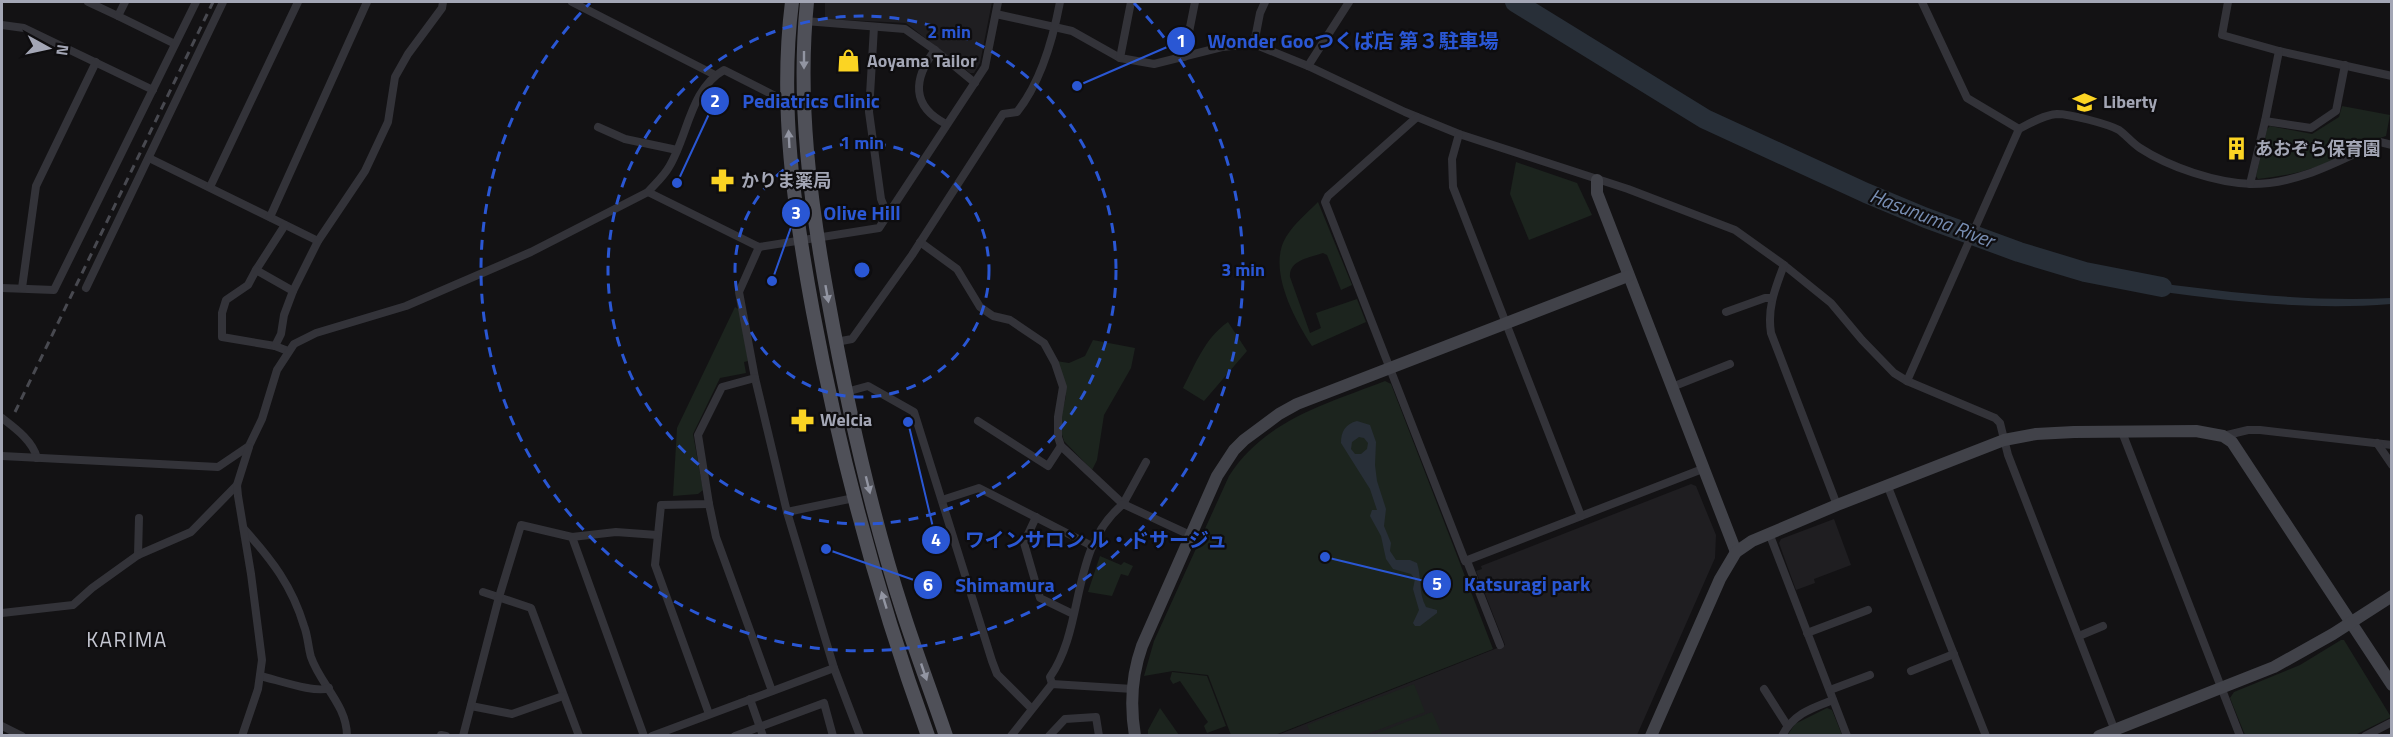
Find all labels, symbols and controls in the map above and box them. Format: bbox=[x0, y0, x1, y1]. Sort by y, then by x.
north arrow bbox=[18, 18, 78, 78]
text: 2 min bbox=[927, 18, 971, 45]
callout: Wonder Gooつくば店 第３駐車場 bbox=[1166, 22, 1511, 60]
text: Wonder Gooつくば店 第３駐車場 bbox=[1208, 25, 1498, 56]
text: 1 bbox=[1176, 27, 1186, 54]
text: N bbox=[50, 43, 76, 57]
place label: Aoyama Tailor bbox=[867, 47, 977, 74]
shop icon: Aoyama Tailor bbox=[836, 48, 862, 74]
one-way arrow bbox=[799, 50, 809, 69]
callout: Pediatrics Clinic bbox=[700, 82, 891, 120]
text: Pediatrics Clinic bbox=[742, 85, 880, 116]
text: 2 bbox=[710, 87, 720, 114]
place label: Liberty bbox=[2103, 88, 2157, 115]
school or university icon: Liberty bbox=[2072, 89, 2098, 115]
text: 1 min bbox=[840, 129, 884, 156]
one-way arrow bbox=[785, 130, 794, 149]
place label: あおぞら保育園 bbox=[2255, 135, 2381, 162]
building icon: あおぞら保育園 bbox=[2224, 136, 2250, 162]
place label: かりま薬局 bbox=[741, 167, 831, 194]
pharmacy icon: かりま薬局 bbox=[710, 168, 736, 194]
water label: Hasunuma River bbox=[1866, 180, 2001, 256]
callout: Olive Hill bbox=[781, 194, 913, 232]
text: Olive Hill bbox=[823, 197, 901, 228]
text: 3 bbox=[791, 199, 801, 226]
text: 3 min bbox=[1221, 256, 1265, 283]
centre of rings bbox=[852, 260, 872, 280]
one-way arrow bbox=[823, 285, 832, 304]
place label: Welcia bbox=[820, 406, 872, 433]
pharmacy icon: Welcia bbox=[789, 407, 815, 433]
one-way arrow bbox=[864, 476, 874, 494]
callout: ワインサロン ル・ドサージュ bbox=[921, 521, 1240, 559]
text: ワインサロン ル・ドサージュ bbox=[965, 524, 1227, 555]
text: 4 bbox=[931, 526, 941, 553]
callout: Katsuragi park bbox=[1422, 565, 1602, 603]
callout: Shimamura bbox=[913, 566, 1067, 604]
text: Katsuragi park bbox=[1464, 568, 1591, 599]
text: Shimamura bbox=[955, 569, 1055, 600]
text: 5 bbox=[1432, 570, 1442, 597]
text: 6 bbox=[923, 571, 933, 598]
one-way arrow bbox=[879, 591, 888, 609]
district label: KARIMA bbox=[86, 623, 168, 655]
one-way arrow bbox=[919, 663, 929, 681]

